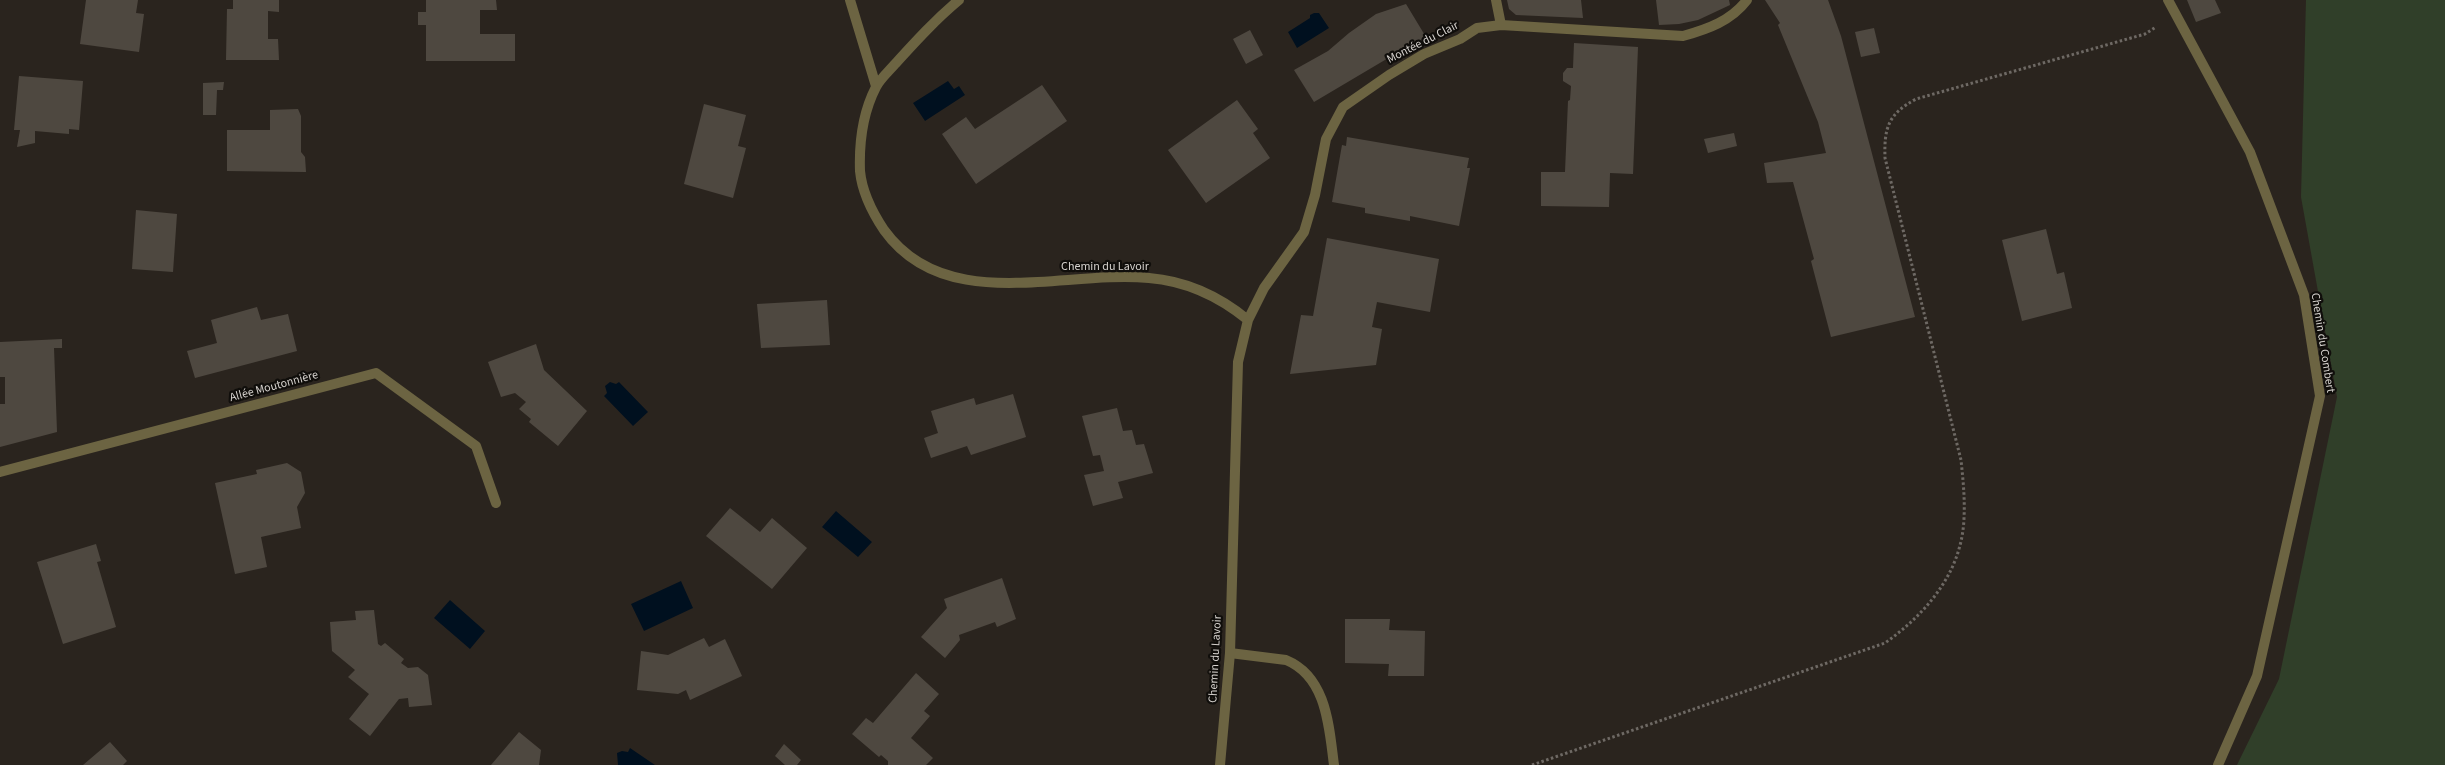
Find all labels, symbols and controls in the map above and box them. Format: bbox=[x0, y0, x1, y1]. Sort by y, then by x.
street label: Montée du Clair bbox=[1385, 19, 1461, 67]
street label: Chemin du Lavoir bbox=[1061, 260, 1149, 274]
street label: Chemin du Combert bbox=[2307, 292, 2337, 394]
street label: Allée Moutonnière bbox=[228, 368, 320, 406]
street label: Chemin du Lavoir bbox=[1207, 615, 1225, 703]

